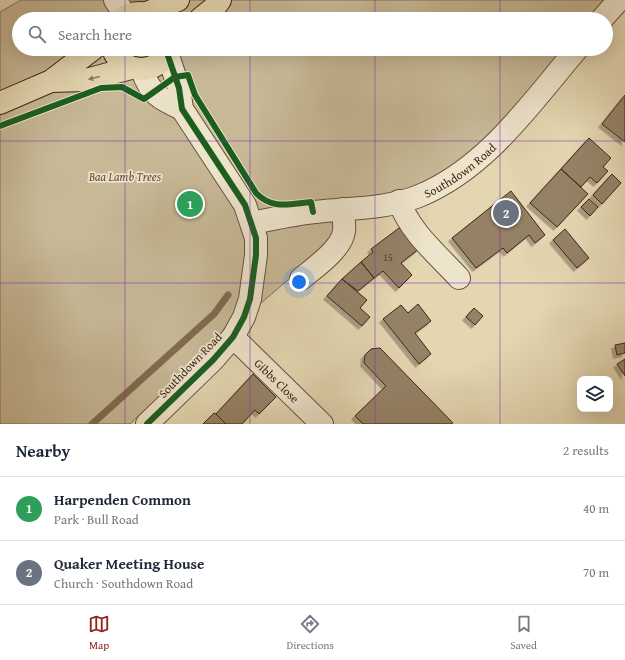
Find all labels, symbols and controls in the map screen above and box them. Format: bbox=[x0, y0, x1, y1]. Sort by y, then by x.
search box bbox=[12, 12, 613, 56]
icon: search bbox=[26, 23, 48, 45]
text: Search here bbox=[58, 24, 132, 45]
one-way arrow bbox=[88, 76, 100, 82]
street label: Southdown Road bbox=[421, 138, 500, 201]
park label: Baa Lamb Trees bbox=[88, 168, 162, 185]
pin: 1 bbox=[177, 189, 203, 219]
pin: 2 bbox=[493, 198, 519, 228]
house number: 15 bbox=[383, 250, 393, 265]
your location bbox=[289, 272, 309, 292]
street label: Southdown Road bbox=[154, 328, 226, 401]
street label: Gibbs Close bbox=[251, 354, 304, 407]
map controls bbox=[577, 376, 613, 412]
button: layers bbox=[577, 376, 613, 412]
text: Nearby bbox=[16, 438, 70, 463]
text: 2 results bbox=[563, 441, 609, 460]
text: Harpenden Common bbox=[54, 489, 191, 510]
text: 1 bbox=[26, 499, 32, 518]
text: 40 m bbox=[583, 499, 609, 518]
text: Park · Bull Road bbox=[54, 510, 139, 529]
text: Quaker Meeting House bbox=[54, 553, 204, 574]
text: 2 bbox=[26, 563, 32, 582]
text: 70 m bbox=[583, 563, 609, 582]
text: Church · Southdown Road bbox=[54, 574, 193, 593]
tab: Map bbox=[88, 613, 110, 653]
tab: Directions bbox=[287, 613, 334, 653]
tab: Saved bbox=[510, 613, 537, 653]

